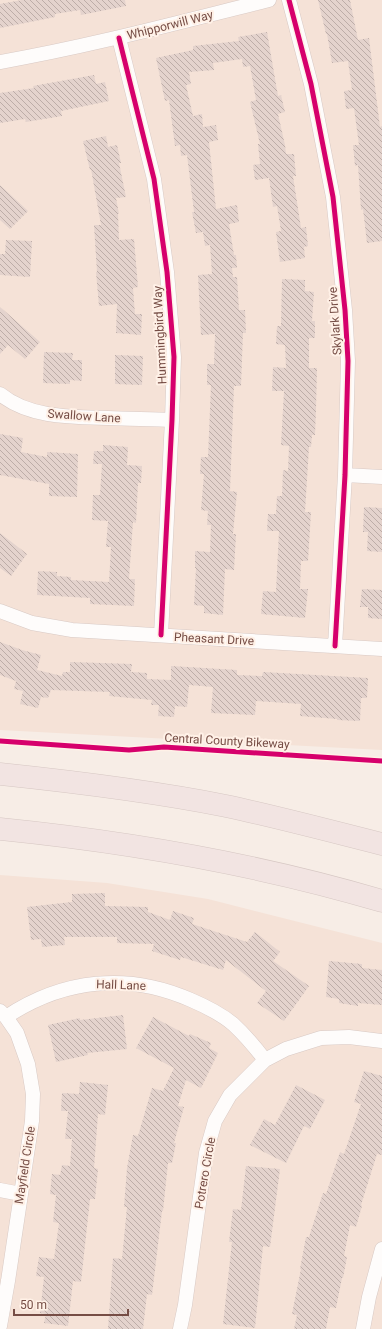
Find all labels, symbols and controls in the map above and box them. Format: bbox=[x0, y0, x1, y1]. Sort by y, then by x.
street label: Whipporwill Way bbox=[126, 7, 215, 42]
street label: Hummingbird Way bbox=[150, 285, 170, 385]
street label: Skylark Drive bbox=[326, 286, 344, 356]
street label: Swallow Lane bbox=[47, 406, 121, 426]
street label: Pheasant Drive bbox=[174, 630, 254, 648]
street label: Central County Bikeway bbox=[164, 731, 290, 751]
street label: Hall Lane bbox=[96, 977, 146, 993]
street label: Mayfield Circle bbox=[12, 1125, 38, 1205]
street label: Potrero Circle bbox=[192, 1136, 218, 1210]
scale bar bbox=[14, 1291, 128, 1317]
text: 50 m bbox=[20, 1298, 47, 1312]

